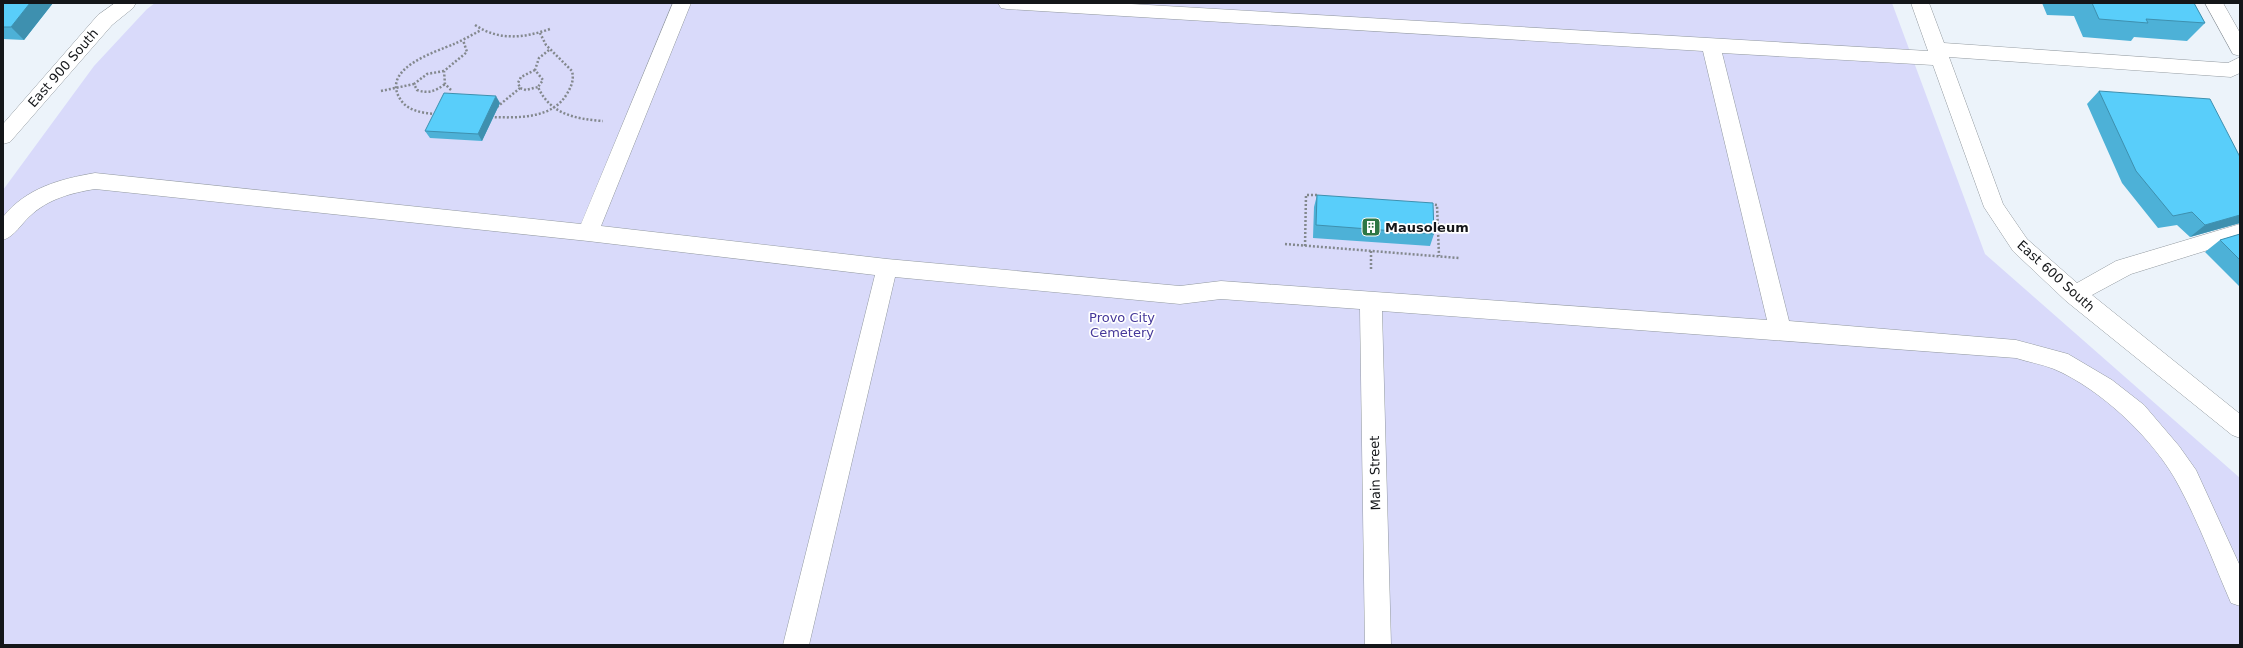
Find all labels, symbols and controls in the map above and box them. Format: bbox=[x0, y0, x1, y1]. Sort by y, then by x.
street label: East 900 South bbox=[25, 26, 101, 110]
building icon: Mausoleum bbox=[1360, 216, 1382, 238]
place label: Mausoleum bbox=[1385, 220, 1469, 235]
street label: East 600 South bbox=[2014, 237, 2098, 315]
park label: Provo City Cemetery bbox=[1089, 310, 1155, 340]
street label: Main Street bbox=[1367, 436, 1383, 510]

